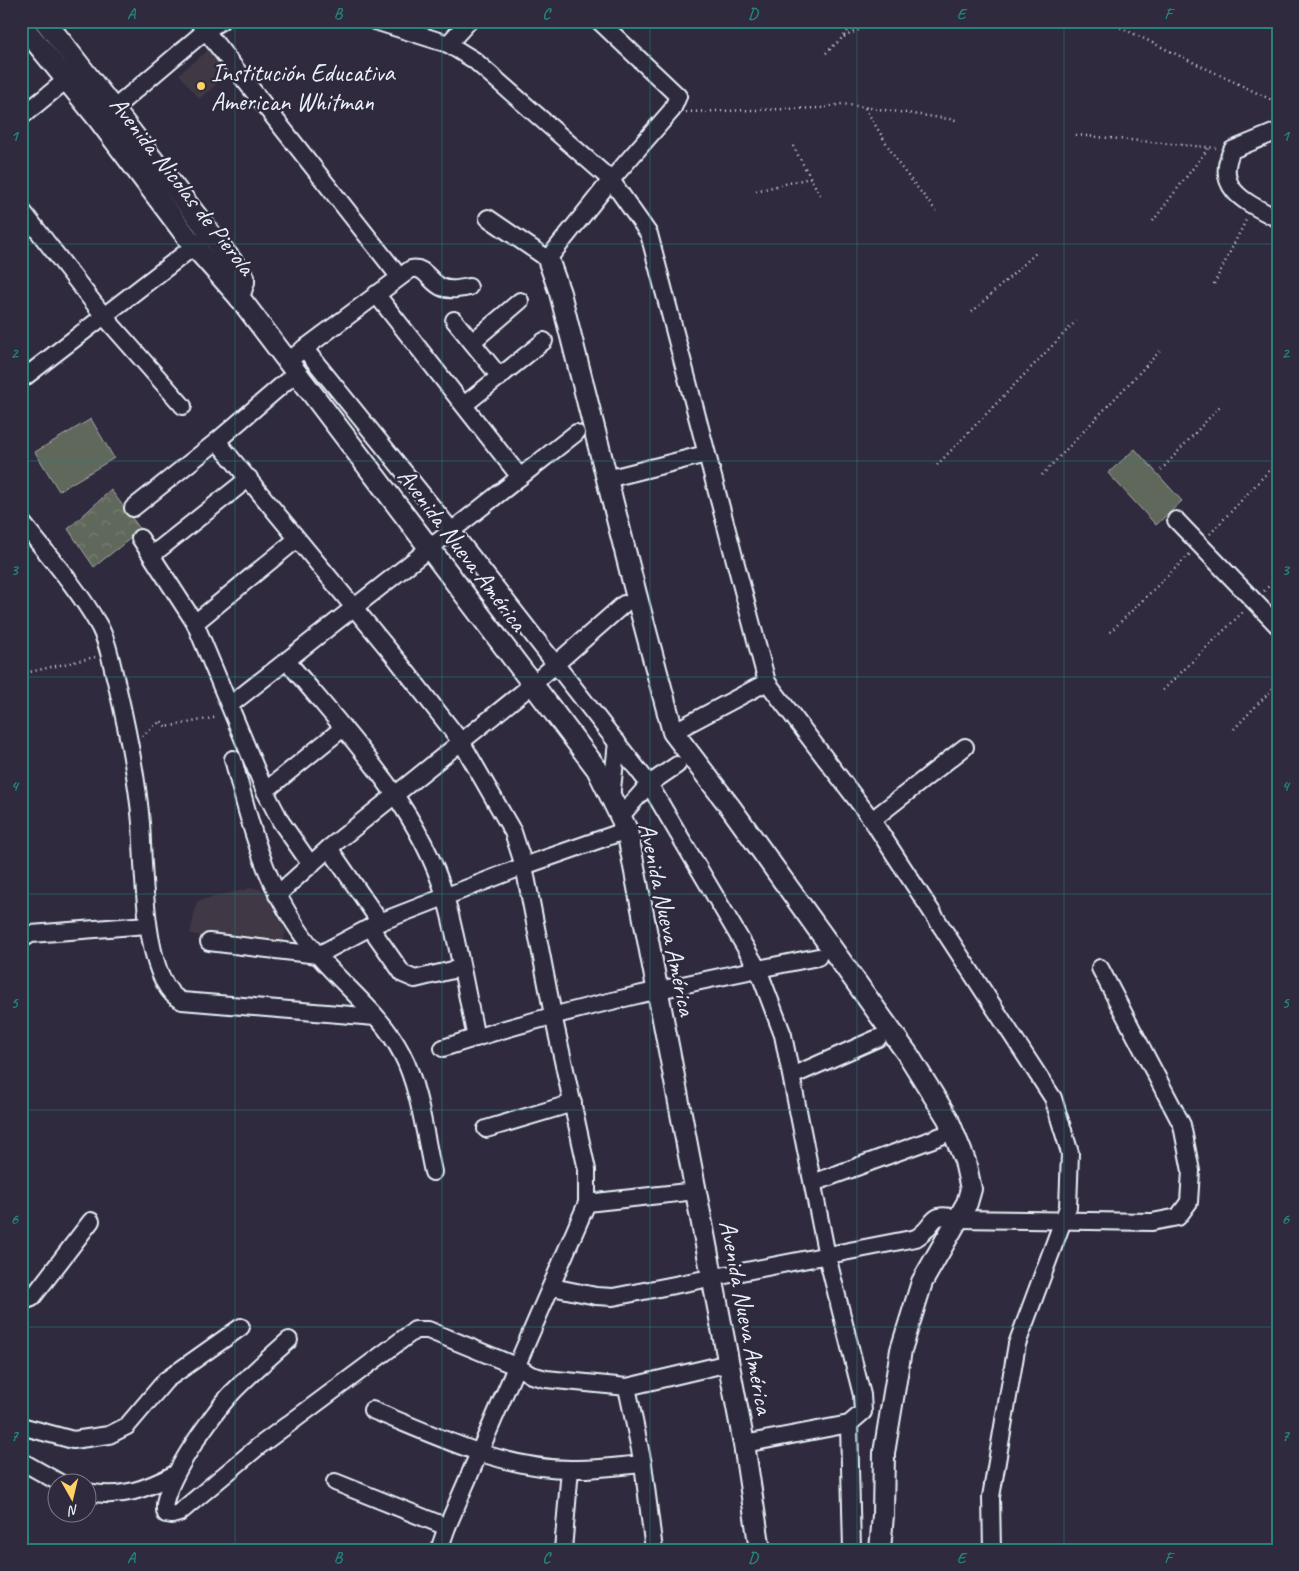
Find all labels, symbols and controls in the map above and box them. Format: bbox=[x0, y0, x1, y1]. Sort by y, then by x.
text: A bbox=[127, 4, 137, 24]
text: B bbox=[334, 4, 344, 24]
text: C bbox=[542, 4, 552, 24]
text: D bbox=[748, 4, 759, 24]
text: E bbox=[957, 4, 968, 24]
text: F bbox=[1164, 4, 1175, 24]
place label: Institución Educativa American Whitman bbox=[211, 57, 396, 118]
marker: Institución Educativa American Whitman bbox=[195, 80, 207, 92]
street label: Avenida Nicolas de Pierola bbox=[102, 90, 263, 283]
text: 1 bbox=[10, 126, 19, 146]
text: 1 bbox=[1281, 126, 1290, 146]
text: 2 bbox=[10, 343, 19, 363]
text: 2 bbox=[1281, 343, 1290, 363]
street label: Avenida Nueva América bbox=[390, 462, 535, 639]
text: 3 bbox=[10, 560, 19, 580]
text: 3 bbox=[1281, 560, 1290, 580]
text: 4 bbox=[10, 776, 19, 796]
text: 4 bbox=[1281, 776, 1290, 796]
street label: Avenida Nueva América bbox=[631, 820, 703, 1021]
text: 5 bbox=[11, 993, 20, 1013]
text: 5 bbox=[1282, 993, 1291, 1013]
text: 6 bbox=[10, 1209, 19, 1229]
text: 6 bbox=[1281, 1209, 1290, 1229]
street label: Avenida Nueva América bbox=[712, 1218, 781, 1419]
text: 7 bbox=[10, 1426, 19, 1446]
text: 7 bbox=[1281, 1426, 1290, 1446]
north arrow bbox=[48, 1474, 98, 1524]
text: N bbox=[66, 1501, 79, 1520]
text: A bbox=[127, 1548, 137, 1568]
text: B bbox=[334, 1548, 344, 1568]
text: C bbox=[542, 1548, 552, 1568]
text: D bbox=[748, 1548, 759, 1568]
text: E bbox=[957, 1548, 968, 1568]
text: F bbox=[1164, 1548, 1175, 1568]

